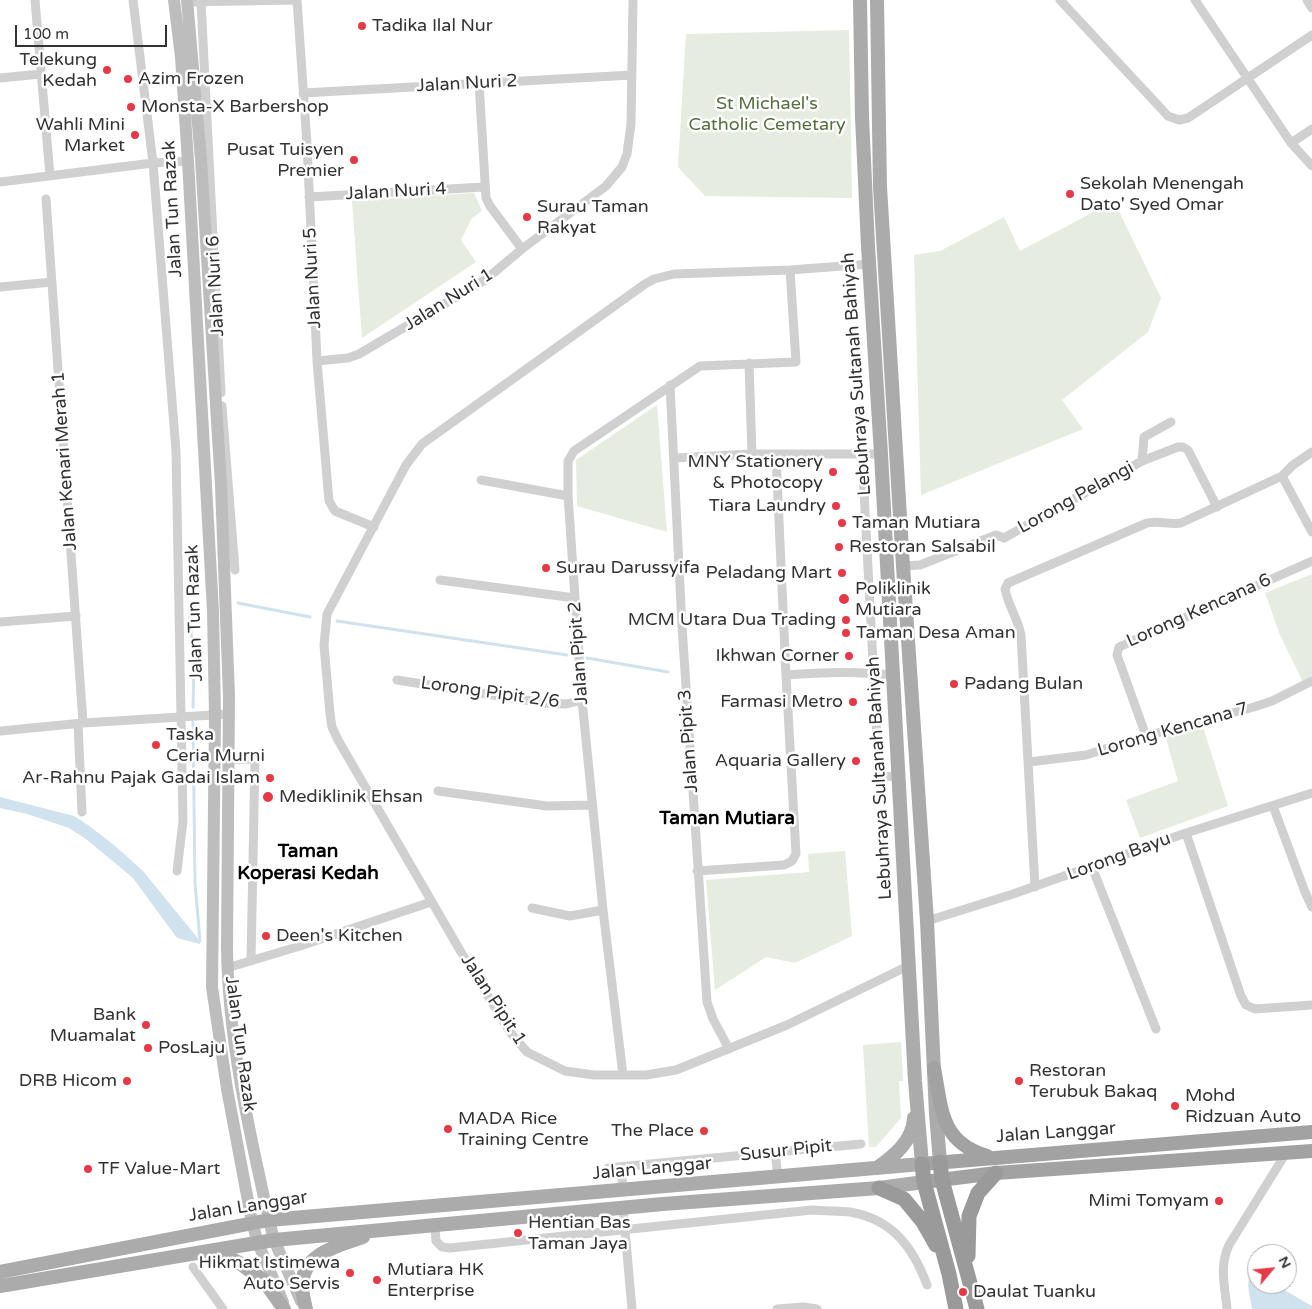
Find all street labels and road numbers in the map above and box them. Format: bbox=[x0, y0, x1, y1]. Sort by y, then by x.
street label: Jalan Nuri 2 bbox=[416, 71, 518, 97]
street label: Jalan Tun Razak bbox=[159, 140, 187, 278]
street label: Jalan Nuri 4 bbox=[345, 179, 447, 205]
street label: Jalan Nuri 5 bbox=[300, 227, 326, 329]
street label: Jalan Nuri 6 bbox=[203, 235, 229, 337]
street label: Lebuhraya Sultanah Bahiyah bbox=[838, 252, 876, 496]
street label: Jalan Nuri 1 bbox=[400, 264, 498, 336]
street label: Jalan Kenari Merah 1 bbox=[48, 371, 82, 551]
street label: Lorong Pelangi bbox=[1014, 457, 1138, 539]
street label: Jalan Tun Razak bbox=[182, 544, 208, 682]
street label: Lorong Kencana 6 bbox=[1123, 569, 1275, 653]
street label: Jalan Pipit 2 bbox=[565, 600, 593, 706]
street label: Lebuhraya Sultanah Bahiyah bbox=[863, 656, 897, 900]
street label: Lorong Pipit 2/6 bbox=[419, 673, 561, 713]
street label: Jalan Pipit 3 bbox=[675, 688, 703, 794]
street label: Lorong Kencana 7 bbox=[1095, 698, 1251, 762]
street label: Lorong Bayu bbox=[1064, 828, 1174, 886]
street label: Jalan Pipit 1 bbox=[456, 951, 530, 1049]
street label: Jalan Tun Razak bbox=[220, 975, 260, 1113]
street label: Jalan Langgar bbox=[995, 1118, 1117, 1148]
street label: Susur Pipit bbox=[739, 1135, 833, 1167]
street label: Jalan Langgar bbox=[591, 1153, 713, 1185]
street label: Jalan Langgar bbox=[187, 1187, 309, 1227]

